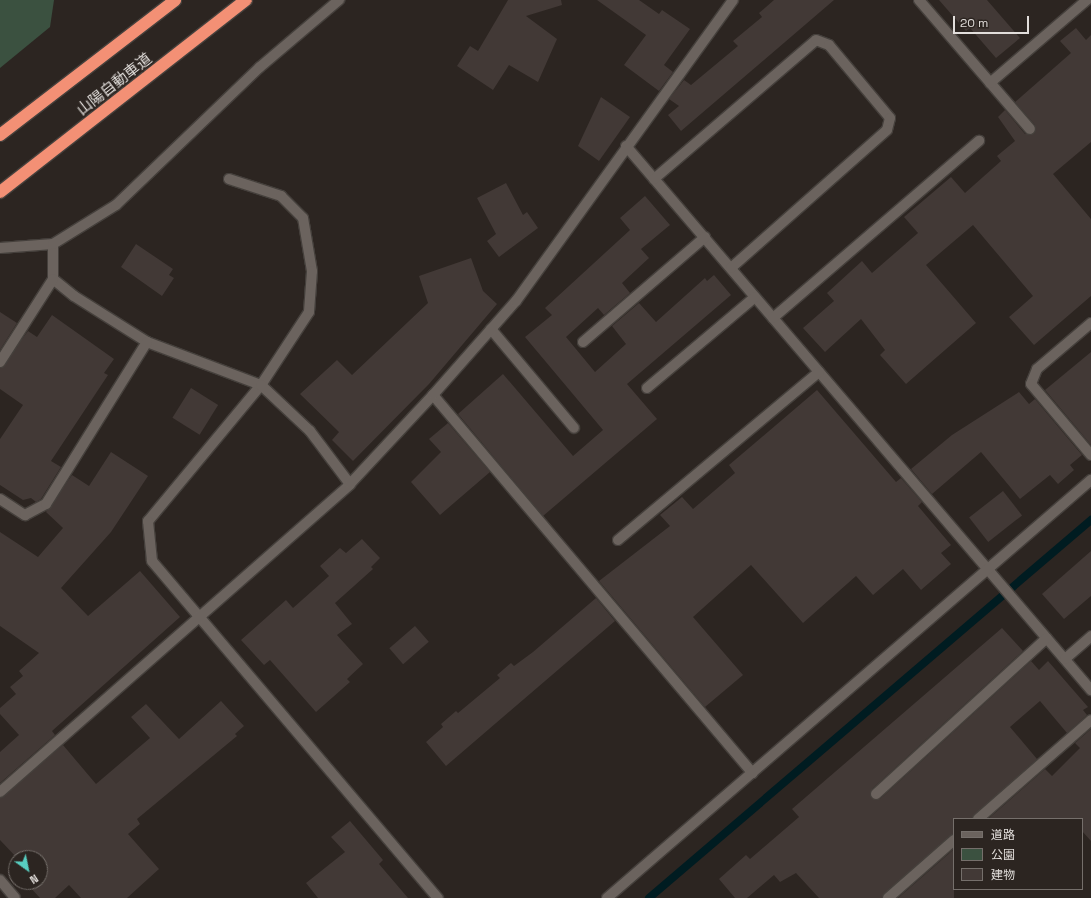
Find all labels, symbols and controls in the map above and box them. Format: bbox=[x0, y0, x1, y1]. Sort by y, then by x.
scale bar bbox=[955, 8, 1031, 34]
text: 20 m bbox=[960, 15, 988, 31]
street label: 山陽自動車道 bbox=[73, 49, 155, 119]
legend bbox=[953, 818, 1083, 890]
text: 道路 bbox=[991, 827, 1015, 843]
text: 公園 bbox=[991, 847, 1015, 863]
north arrow bbox=[8, 850, 48, 890]
text: 建物 bbox=[991, 867, 1015, 883]
text: N bbox=[27, 871, 41, 887]

